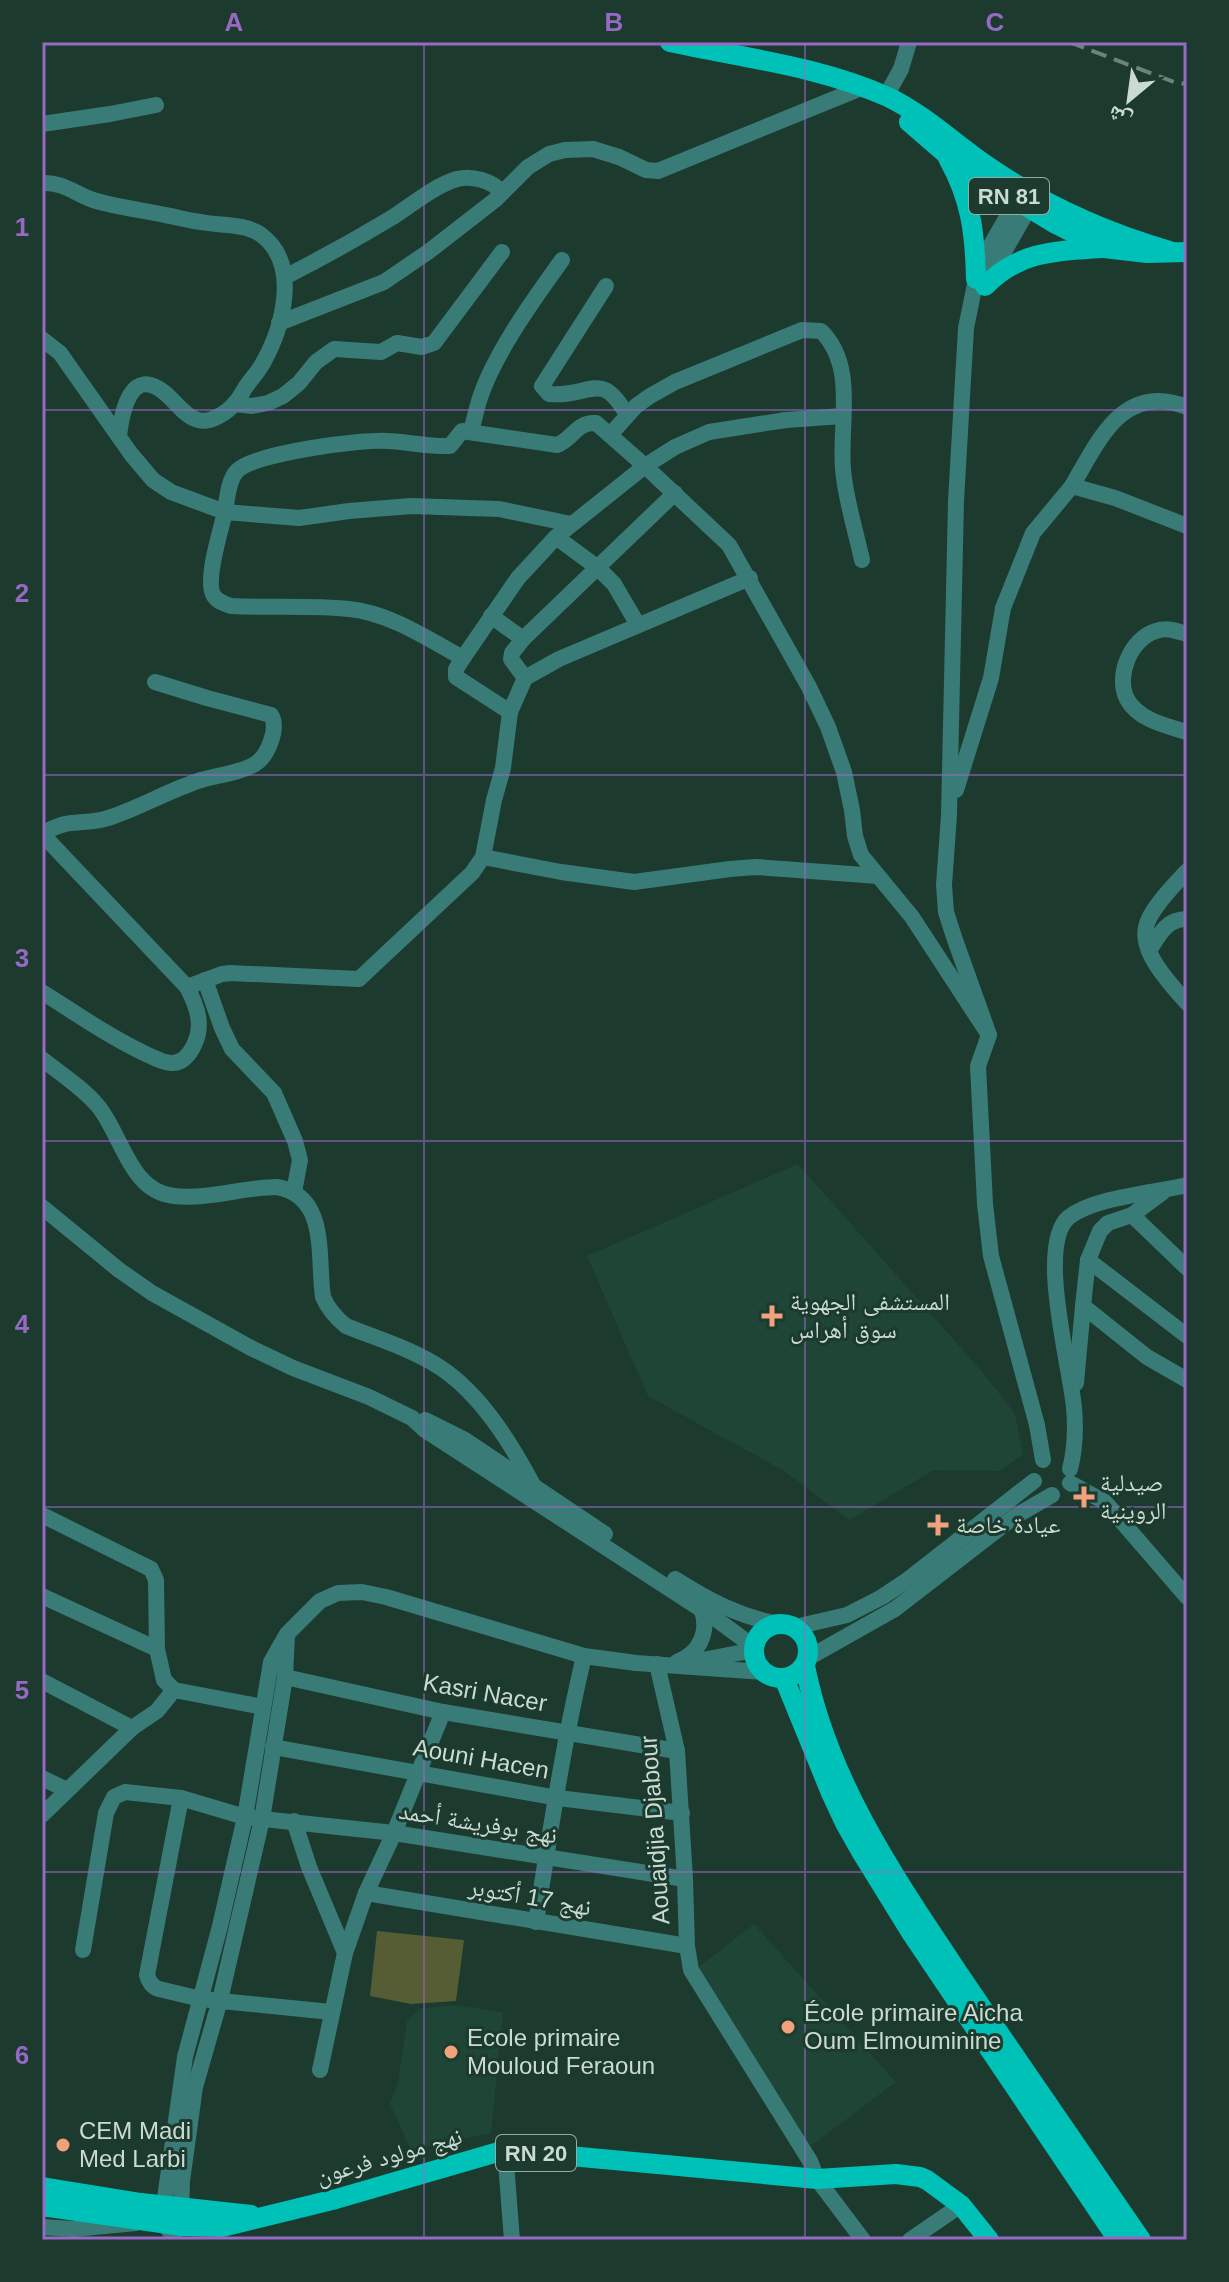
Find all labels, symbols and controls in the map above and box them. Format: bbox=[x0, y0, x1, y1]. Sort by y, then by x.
text: A bbox=[225, 7, 244, 37]
text: B bbox=[605, 7, 623, 37]
text: C bbox=[986, 7, 1005, 37]
north arrow bbox=[1089, 60, 1169, 140]
text: ش bbox=[1103, 100, 1136, 134]
road number: RN 81 bbox=[969, 178, 1049, 214]
text: 1 bbox=[15, 212, 29, 242]
text: 2 bbox=[15, 578, 29, 608]
text: 3 bbox=[15, 943, 29, 973]
place label: المستشفى الجهوية سوق أهراس bbox=[790, 1288, 950, 1344]
marker: المستشفى الجهوية سوق أهراس bbox=[761, 1305, 783, 1327]
text: 4 bbox=[15, 1309, 30, 1339]
place label: صيدلية الروينية bbox=[1100, 1469, 1166, 1524]
marker: صيدلية الروينية bbox=[1075, 1488, 1093, 1506]
place label: عيادة خاصة bbox=[956, 1511, 1060, 1538]
marker: عيادة خاصة bbox=[927, 1514, 949, 1536]
street label: Kasri Nacer bbox=[421, 1668, 549, 1717]
text: 5 bbox=[15, 1675, 29, 1705]
street label: Aouni Hacen bbox=[411, 1733, 551, 1784]
street label: Aouaidjia Djabour bbox=[634, 1735, 675, 1925]
street label: نهج بوفريشة أحمد bbox=[397, 1797, 559, 1850]
street label: نهج 17 أكتوبر bbox=[466, 1872, 593, 1923]
place label: École primaire Aicha Oum Elmouminine bbox=[804, 1999, 1023, 2054]
marker: École primaire Aicha Oum Elmouminine bbox=[779, 2018, 797, 2036]
place label: Ecole primaire Mouloud Feraoun bbox=[467, 2024, 655, 2079]
text: 6 bbox=[15, 2040, 29, 2070]
marker: Ecole primaire Mouloud Feraoun bbox=[442, 2043, 460, 2061]
place label: CEM Madi Med Larbi bbox=[79, 2117, 191, 2172]
street label: نهج مولود فرعون bbox=[313, 2122, 466, 2191]
road number: RN 20 bbox=[496, 2135, 576, 2171]
marker: CEM Madi Med Larbi bbox=[54, 2136, 72, 2154]

